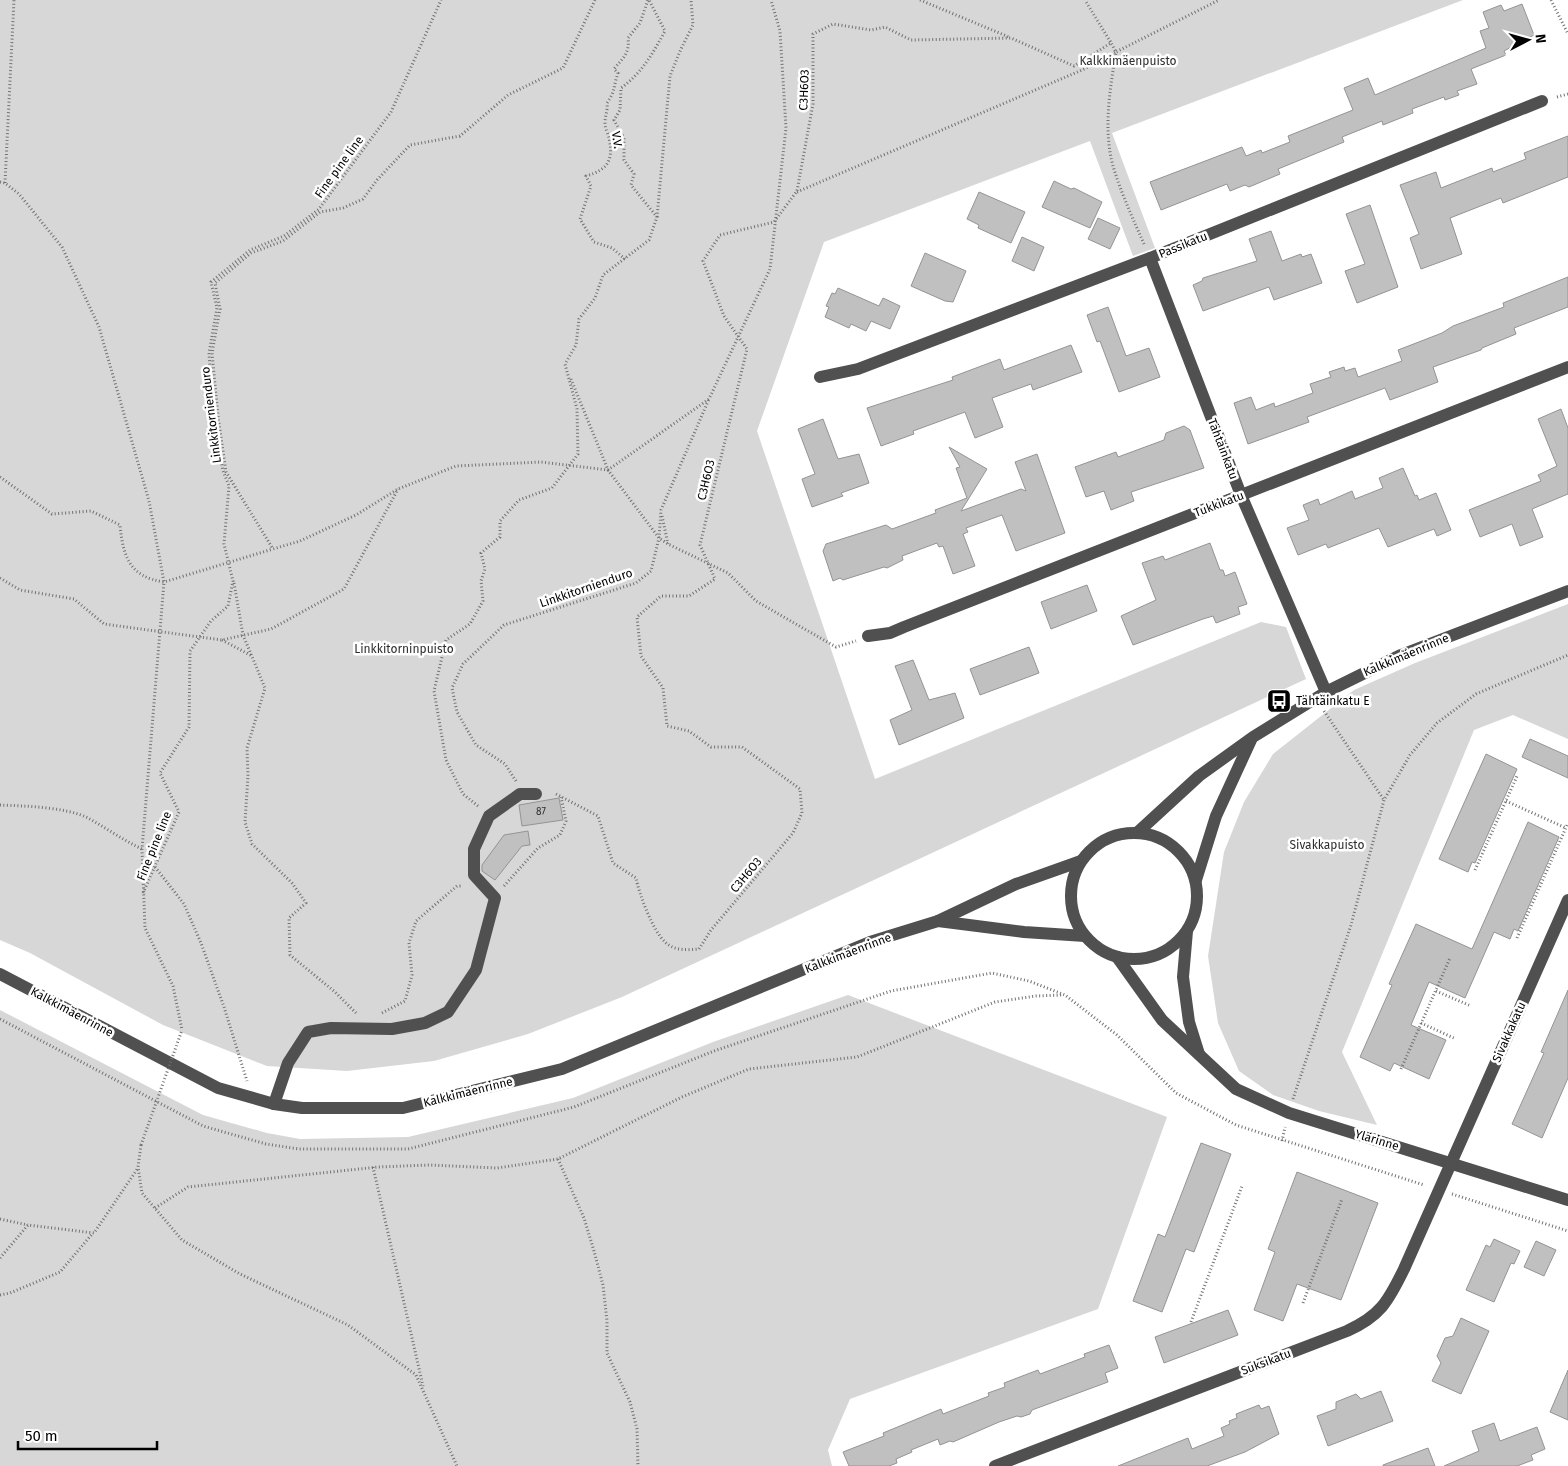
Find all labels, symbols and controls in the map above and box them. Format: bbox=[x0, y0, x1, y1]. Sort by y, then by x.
north arrow bbox=[1503, 15, 1553, 65]
text: N bbox=[1531, 33, 1549, 44]
park label: Kalkkimäenpuisto bbox=[1079, 54, 1177, 68]
street label: C3H6O3 bbox=[796, 69, 812, 111]
street label: V.V. bbox=[609, 130, 625, 150]
street label: Fine pine line bbox=[312, 133, 366, 201]
street label: Passikatu bbox=[1157, 229, 1209, 261]
street label: Linkkitornienduro bbox=[198, 366, 224, 464]
street label: Tähtäinkatu bbox=[1205, 417, 1241, 481]
street label: C3H6O3 bbox=[695, 458, 717, 502]
street label: Tukkikatu bbox=[1192, 488, 1246, 520]
street label: Linkkitornienduro bbox=[538, 566, 634, 610]
street label: Kalkkimäenrinne bbox=[1361, 631, 1451, 679]
park label: Linkkitorninpuisto bbox=[354, 642, 454, 656]
bus stop icon: Tähtäinkatu E bbox=[1266, 688, 1292, 714]
place label: Tähtäinkatu E bbox=[1296, 694, 1370, 708]
house number: 87 bbox=[536, 806, 546, 818]
street label: Fine pine line bbox=[134, 809, 174, 883]
park label: Sivakkapuisto bbox=[1289, 838, 1365, 852]
street label: C3H6O3 bbox=[727, 855, 765, 895]
street label: Kalkkimäenrinne bbox=[803, 930, 893, 976]
street label: Kalkkimäenrinne bbox=[28, 984, 116, 1040]
street label: Sivakkakatu bbox=[1489, 1000, 1529, 1064]
street label: Kalkkimäenrinne bbox=[422, 1074, 514, 1110]
street label: Ylärinne bbox=[1353, 1127, 1401, 1153]
street label: Suksikatu bbox=[1239, 1346, 1293, 1378]
scale bar bbox=[18, 1418, 156, 1450]
text: 50 m bbox=[25, 1427, 58, 1445]

